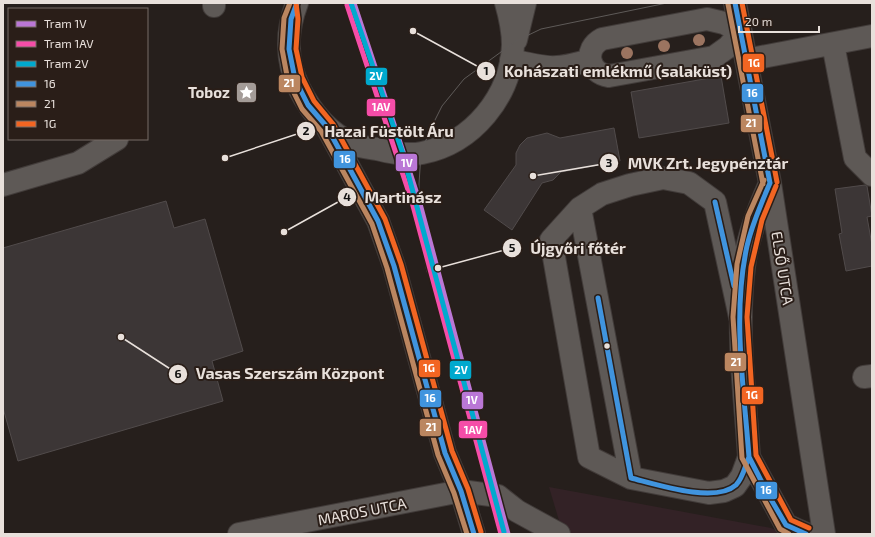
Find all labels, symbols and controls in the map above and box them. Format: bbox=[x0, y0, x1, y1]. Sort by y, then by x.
legend bbox=[8, 8, 148, 140]
scale bar bbox=[739, 8, 819, 34]
text: 20 m bbox=[745, 14, 772, 28]
text: Tram 1V bbox=[44, 16, 87, 30]
text: Tram 1AV bbox=[44, 36, 94, 50]
line badge: 1G bbox=[742, 53, 765, 73]
text: Tram 2V bbox=[44, 56, 89, 70]
text: 1G bbox=[748, 56, 760, 69]
callout: Kohászati emlékmű (salaküst) bbox=[476, 57, 740, 85]
text: Kohászati emlékmű (salaküst) bbox=[504, 61, 732, 80]
text: 1 bbox=[483, 63, 489, 77]
line badge: 2V bbox=[365, 67, 388, 86]
text: 2V bbox=[369, 69, 383, 82]
line badge: 21 bbox=[278, 74, 301, 93]
text: 16 bbox=[44, 76, 56, 90]
text: 21 bbox=[283, 76, 295, 89]
place icon: Toboz bbox=[233, 79, 259, 105]
place label: Toboz bbox=[188, 83, 230, 101]
line badge: 16 bbox=[741, 83, 764, 103]
text: 16 bbox=[746, 86, 758, 99]
text: 21 bbox=[44, 96, 56, 110]
line badge: 1AV bbox=[366, 98, 396, 117]
text: 1AV bbox=[372, 100, 390, 113]
line badge: 21 bbox=[740, 114, 763, 133]
text: 1G bbox=[44, 116, 56, 130]
text: 21 bbox=[745, 116, 757, 129]
callout: Hazai Füstölt Áru bbox=[296, 117, 462, 145]
text: Hazai Füstölt Áru bbox=[324, 121, 454, 140]
text: 2 bbox=[303, 123, 310, 137]
callout: MVK Zrt. Jegypénztár bbox=[599, 149, 796, 177]
line badge: 16 bbox=[333, 150, 356, 169]
text: 16 bbox=[339, 152, 351, 165]
line badge: 1V bbox=[395, 153, 418, 172]
text: MVK Zrt. Jegypénztár bbox=[628, 153, 788, 173]
text: 3 bbox=[606, 155, 613, 169]
text: 1V bbox=[401, 156, 413, 169]
callout: Martinász bbox=[337, 183, 450, 211]
text: Martinász bbox=[364, 187, 442, 206]
text: 4 bbox=[343, 189, 351, 203]
street label: ELSŐ UTCA bbox=[768, 230, 798, 307]
callout: Újgyőri főtér bbox=[502, 234, 634, 262]
text: Újgyőri főtér bbox=[530, 238, 626, 258]
text: 5 bbox=[509, 240, 516, 254]
unlabelled marker bbox=[602, 341, 612, 351]
line badge: 21 bbox=[724, 352, 747, 372]
text: 21 bbox=[730, 355, 742, 368]
line badge: 1G bbox=[418, 359, 441, 378]
callout: Vasas Szerszám Központ bbox=[168, 360, 393, 388]
line badge: 2V bbox=[449, 360, 472, 380]
text: 1G bbox=[423, 361, 435, 374]
text: Vasas Szerszám Központ bbox=[196, 363, 385, 382]
text: 2V bbox=[454, 363, 468, 376]
text: 6 bbox=[174, 366, 182, 380]
line badge: 1G bbox=[741, 386, 764, 405]
text: 1G bbox=[746, 388, 758, 401]
line badge: 16 bbox=[419, 389, 442, 408]
text: 16 bbox=[424, 391, 436, 404]
line badge: 1V bbox=[461, 391, 484, 410]
text: 1V bbox=[466, 393, 478, 406]
line badge: 21 bbox=[419, 418, 442, 437]
text: 21 bbox=[425, 420, 437, 433]
line badge: 1AV bbox=[458, 420, 488, 439]
text: 1AV bbox=[464, 423, 482, 436]
line badge: 16 bbox=[755, 481, 778, 500]
text: 16 bbox=[760, 483, 772, 496]
street label: MAROS UTCA bbox=[316, 493, 408, 528]

